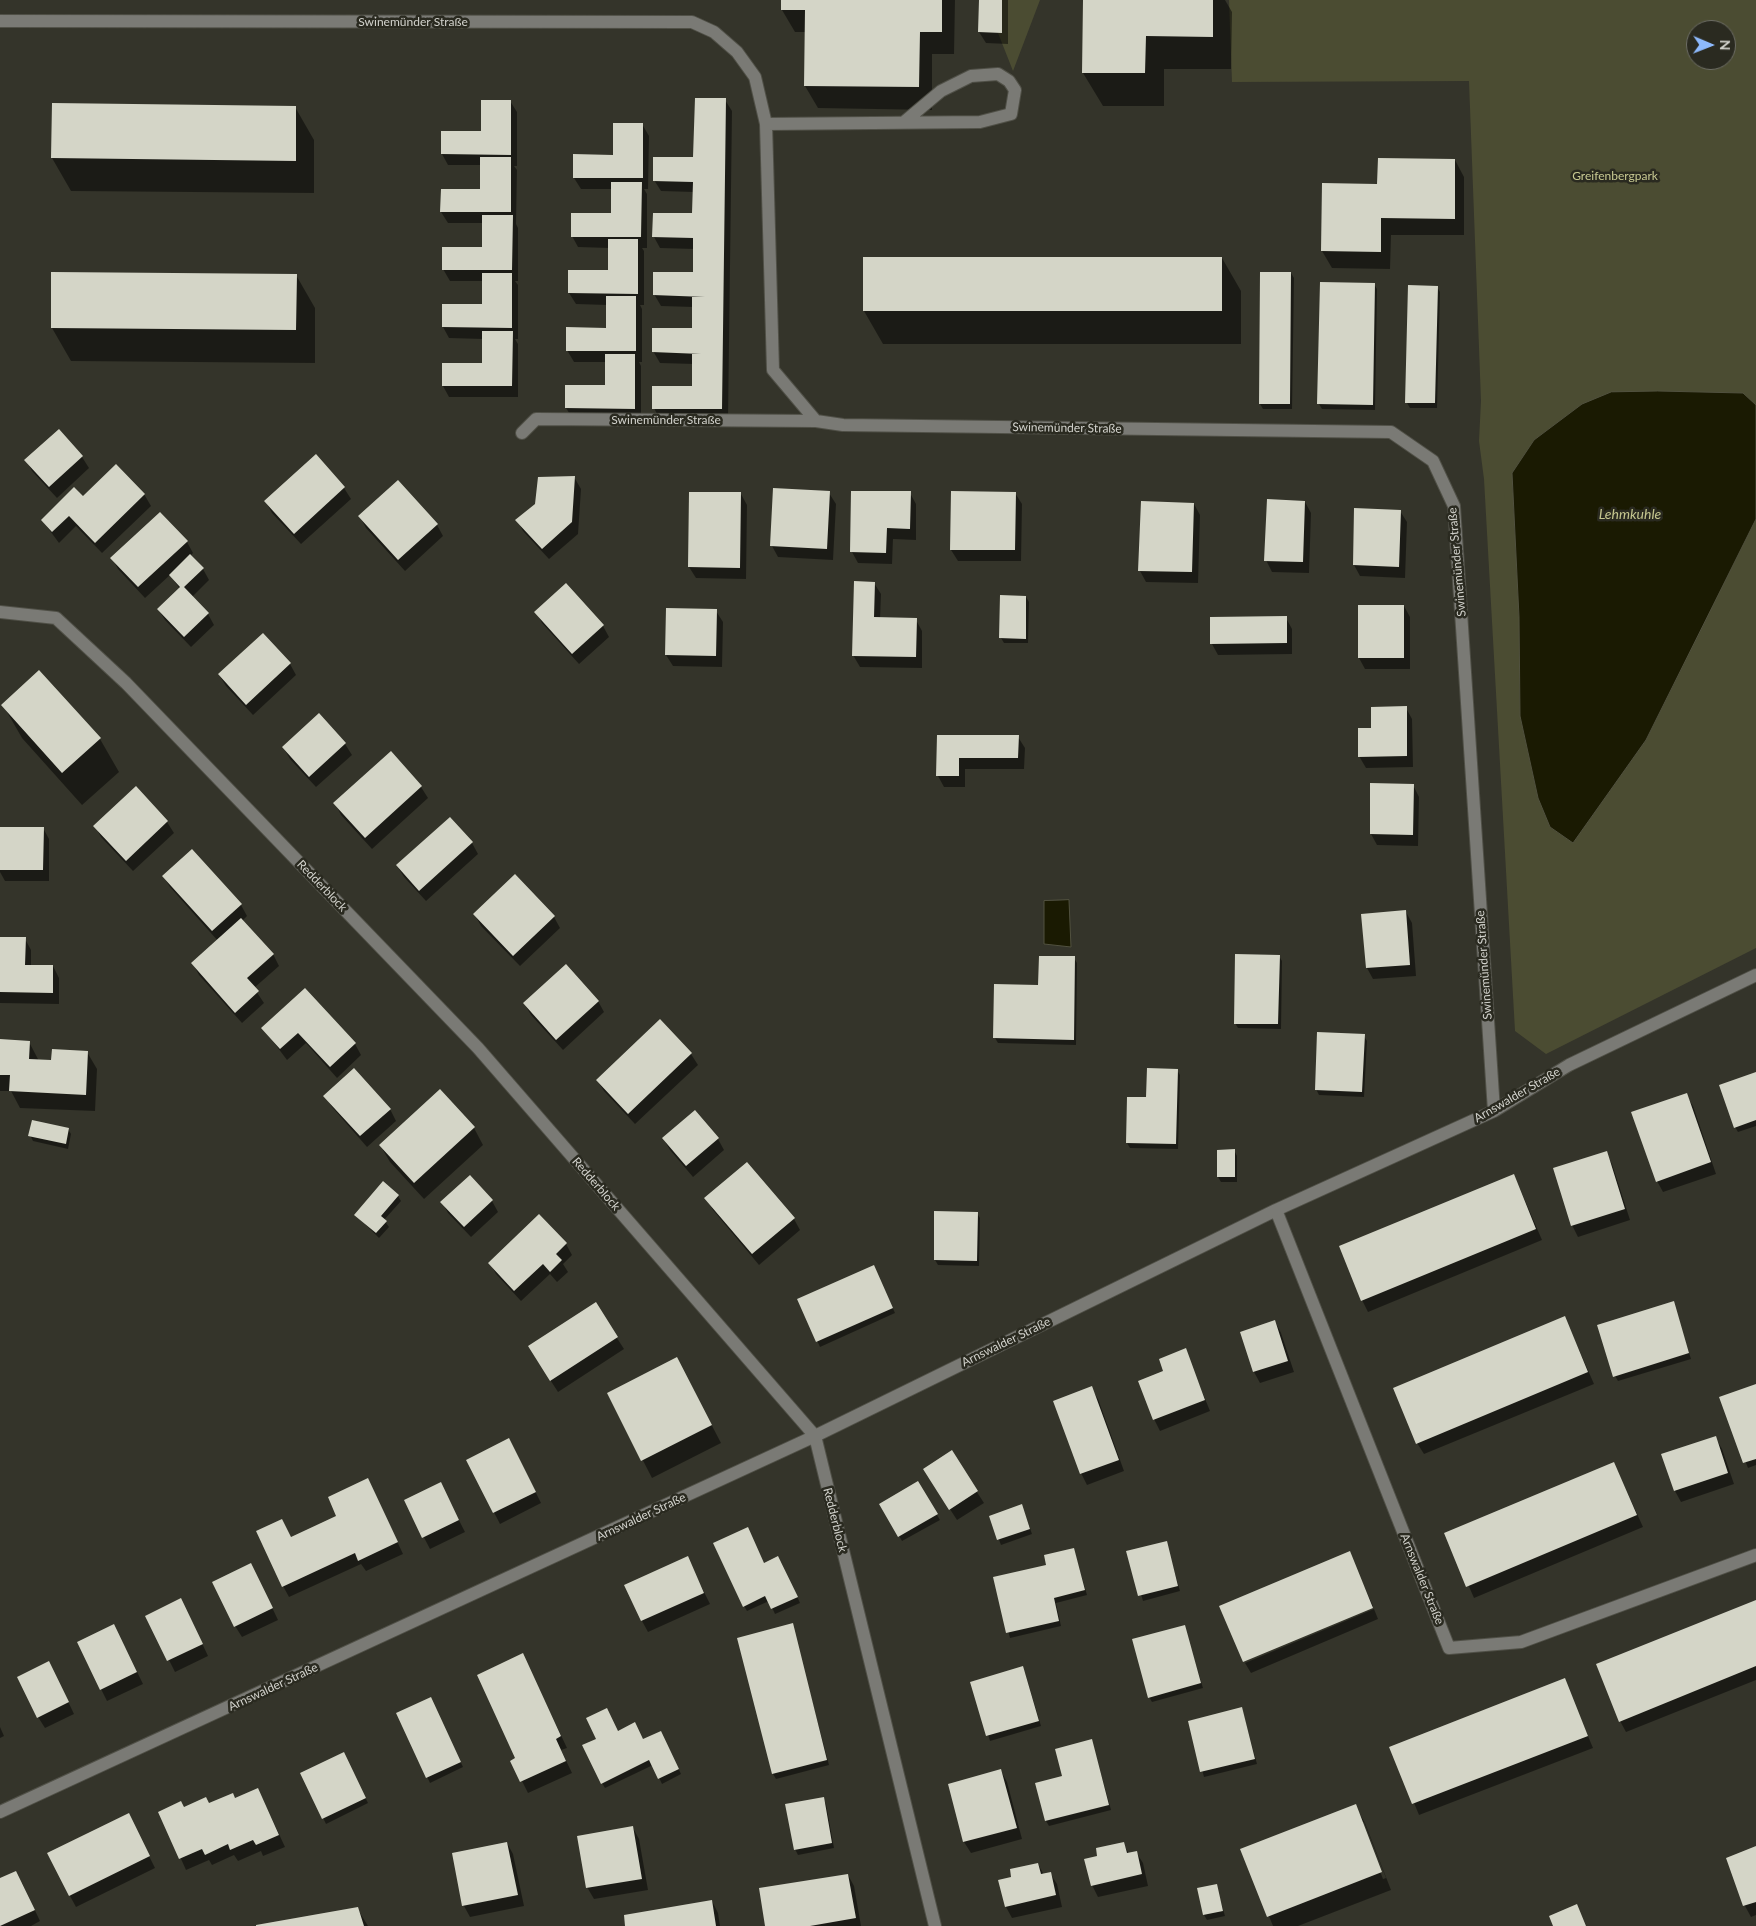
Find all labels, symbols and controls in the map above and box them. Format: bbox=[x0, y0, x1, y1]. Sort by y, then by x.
street label: Swinemünder Straße bbox=[358, 15, 468, 29]
north arrow bbox=[1686, 20, 1736, 70]
text: N bbox=[1717, 40, 1734, 51]
park label: Greifenbergpark bbox=[1572, 169, 1658, 183]
street label: Swinemünder Straße bbox=[611, 413, 721, 427]
street label: Swinemünder Straße bbox=[1012, 420, 1122, 436]
water label: Lehmkuhle bbox=[1599, 506, 1661, 522]
street label: Swinemünder Straße bbox=[1445, 507, 1469, 617]
street label: Redderblock bbox=[294, 857, 350, 915]
street label: Swinemünder Straße bbox=[1473, 910, 1495, 1020]
street label: Arnswalder Straße bbox=[1471, 1064, 1563, 1126]
street label: Redderblock bbox=[569, 1154, 623, 1214]
street label: Arnswalder Straße bbox=[959, 1314, 1053, 1370]
street label: Redderblock bbox=[820, 1486, 850, 1554]
street label: Arnswalder Straße bbox=[594, 1490, 688, 1544]
street label: Arnswalder Straße bbox=[1397, 1531, 1447, 1627]
street label: Arnswalder Straße bbox=[226, 1660, 320, 1714]

